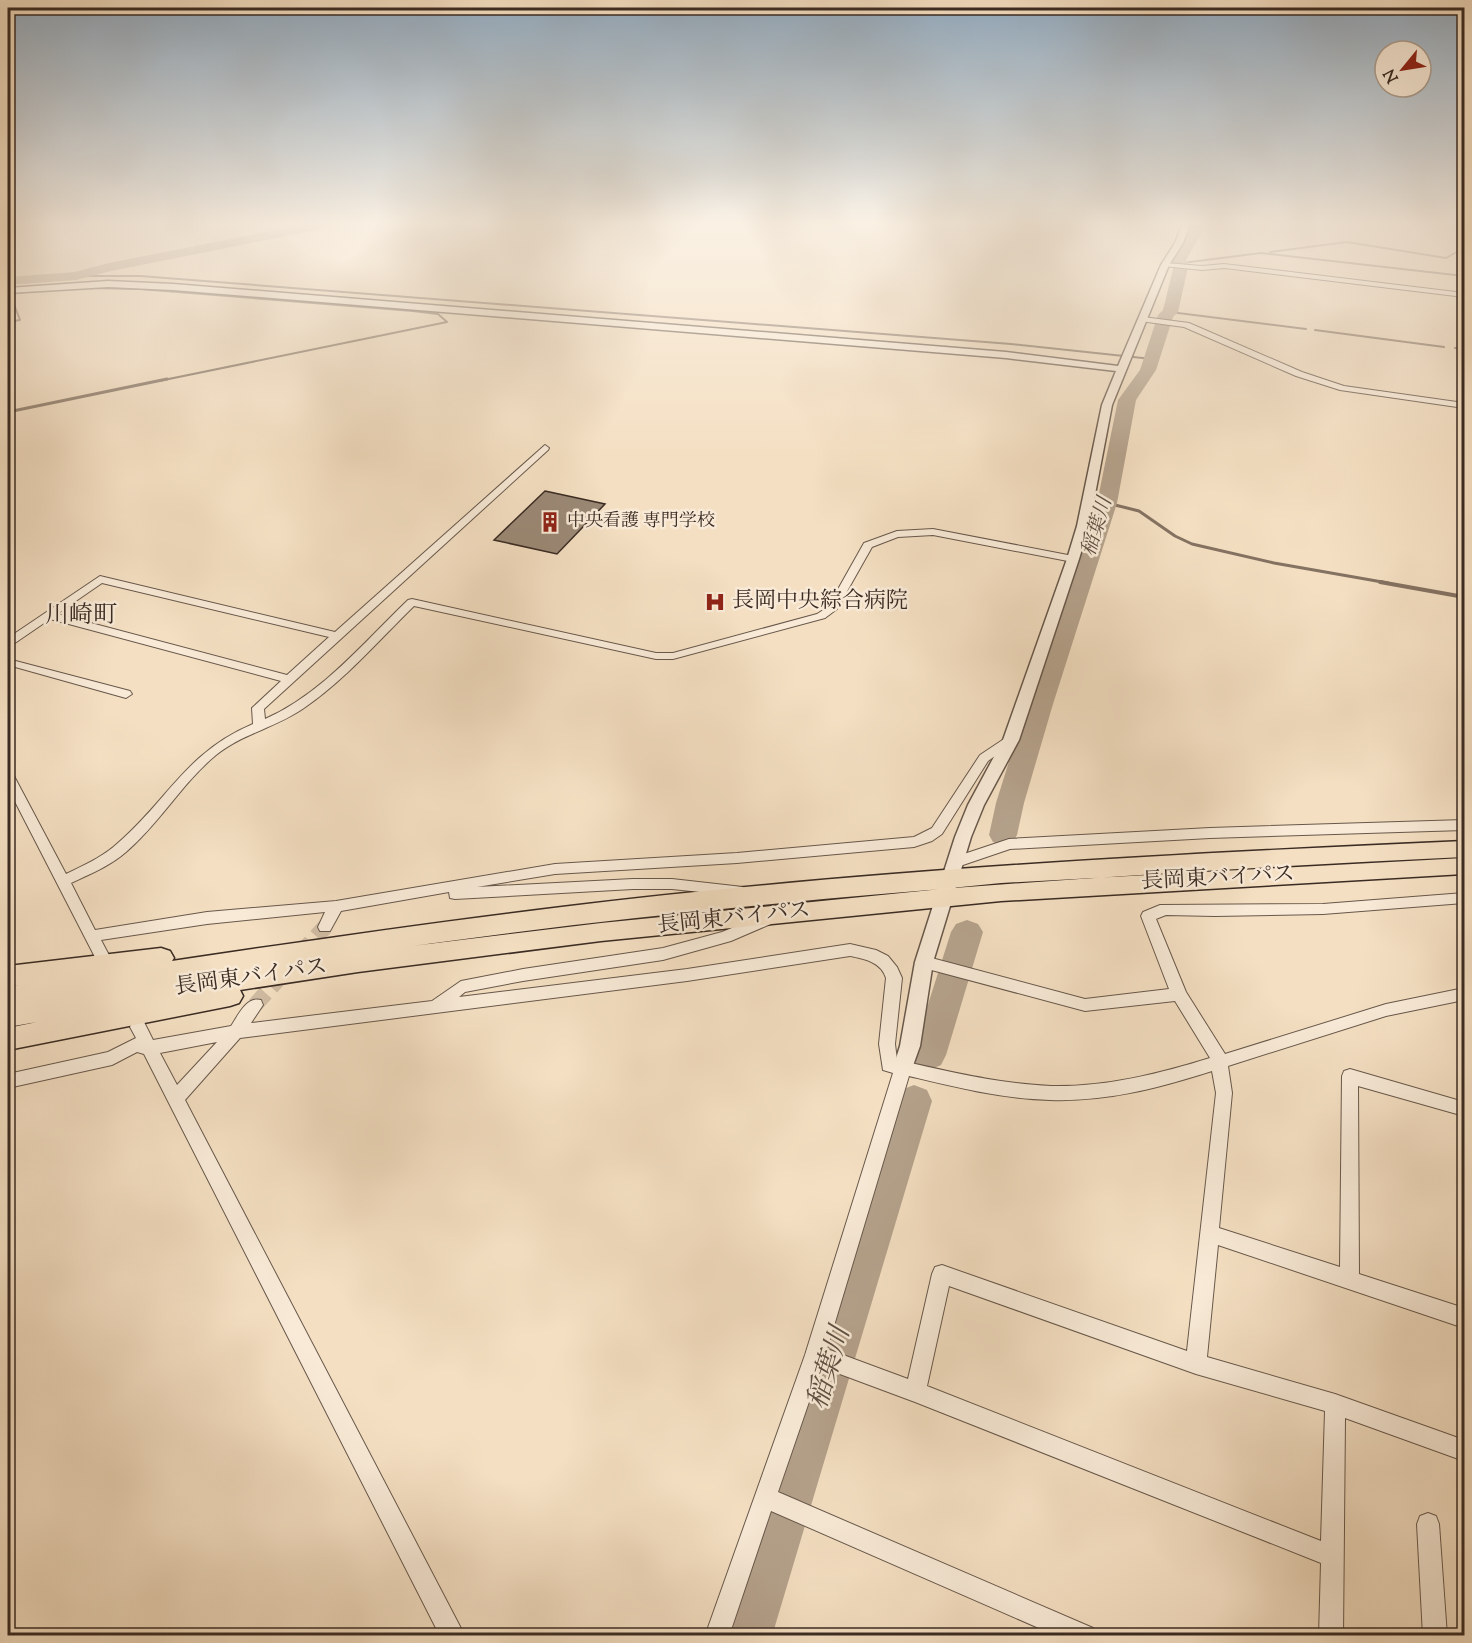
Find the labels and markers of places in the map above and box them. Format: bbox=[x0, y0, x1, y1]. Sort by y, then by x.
place label: 中央看護 専門学校 bbox=[567, 509, 715, 535]
building icon: 中央看護 専門学校 bbox=[538, 510, 562, 534]
place label: 長岡中央綜合病院 bbox=[732, 586, 908, 618]
hospital icon: 長岡中央綜合病院 bbox=[703, 590, 727, 614]

